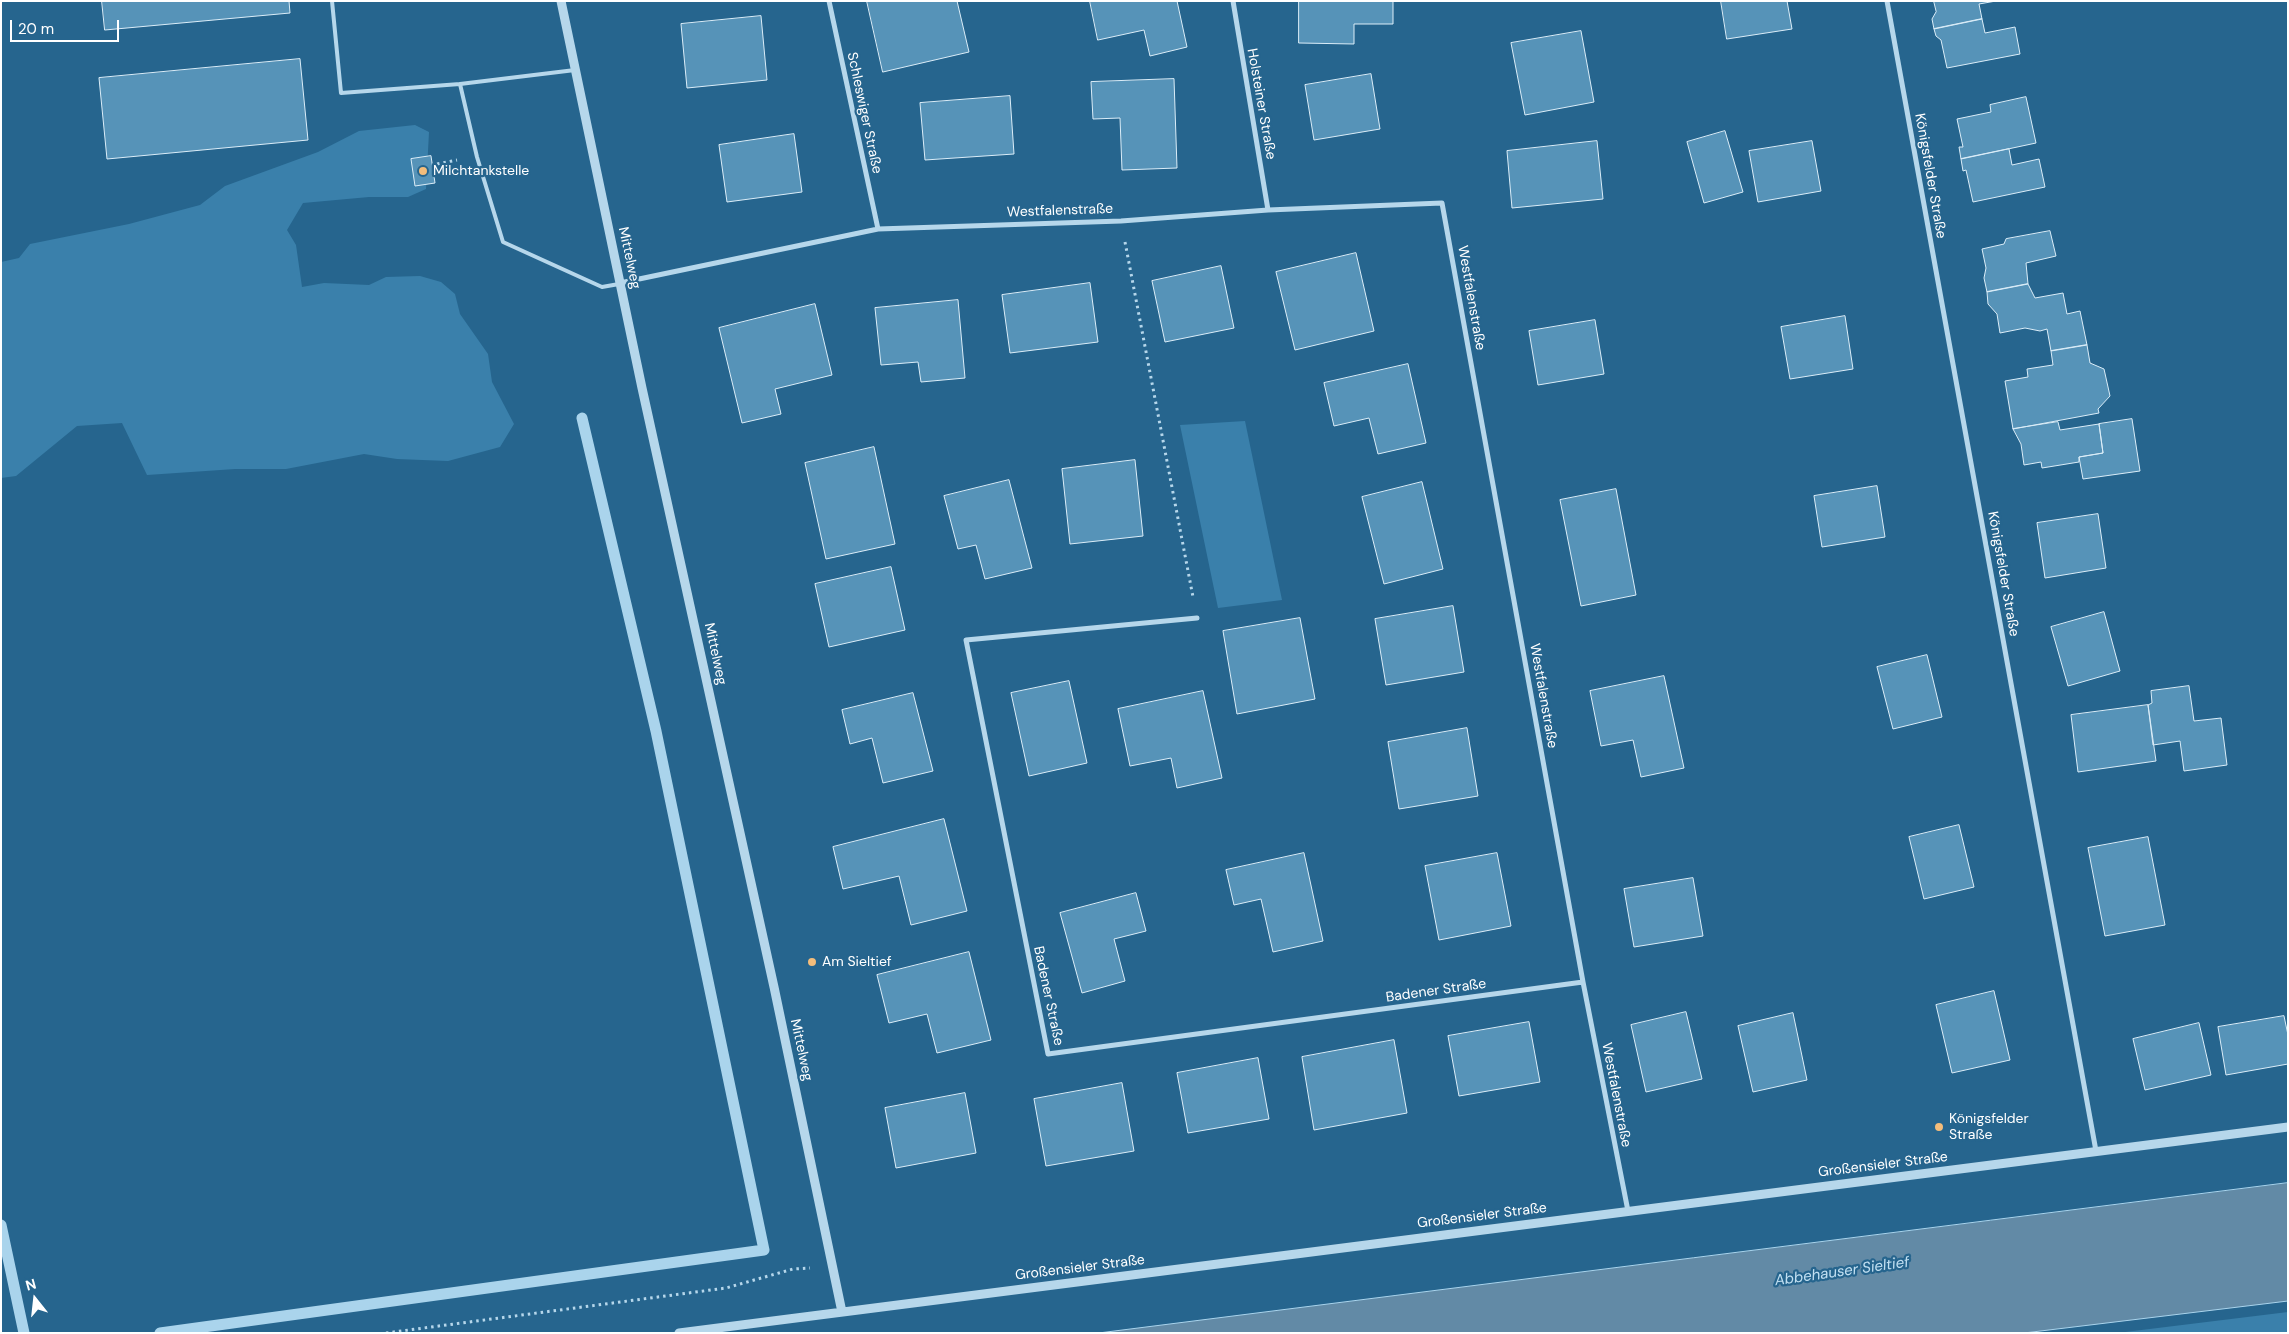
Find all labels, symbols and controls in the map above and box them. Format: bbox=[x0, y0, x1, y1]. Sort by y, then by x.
scale bar bbox=[12, 10, 121, 42]
text: 20 m bbox=[18, 19, 54, 39]
street label: Holsteiner Straße bbox=[1243, 47, 1279, 161]
street label: Schleswiger Straße bbox=[843, 51, 885, 175]
street label: Königsfelder Straße bbox=[1911, 112, 1949, 240]
place label: Milchtankstelle bbox=[433, 163, 529, 179]
marker: Milchtankstelle bbox=[417, 165, 429, 177]
street label: Westfalenstraße bbox=[1007, 201, 1113, 221]
street label: Mittelweg bbox=[614, 225, 644, 291]
street label: Westfalenstraße bbox=[1454, 244, 1488, 352]
street label: Königsfelder Straße bbox=[1984, 510, 2022, 638]
street label: Mittelweg bbox=[700, 621, 730, 687]
street label: Westfalenstraße bbox=[1526, 642, 1560, 750]
street label: Badener Straße bbox=[1029, 945, 1067, 1047]
place label: Am Sieltief bbox=[822, 954, 892, 970]
marker: Am Sieltief bbox=[806, 956, 818, 968]
street label: Badener Straße bbox=[1385, 976, 1487, 1006]
street label: Mittelweg bbox=[786, 1017, 816, 1083]
street label: Westfalenstraße bbox=[1598, 1041, 1634, 1149]
place label: Königsfelder Straße bbox=[1949, 1111, 2029, 1144]
marker: Königsfelder Straße bbox=[1933, 1121, 1945, 1133]
street label: Großensieler Straße bbox=[1817, 1149, 1949, 1181]
street label: Großensieler Straße bbox=[1416, 1200, 1548, 1232]
street label: Großensieler Straße bbox=[1014, 1252, 1146, 1284]
water label: Abbehauser Sieltief bbox=[1774, 1254, 1910, 1290]
north arrow bbox=[10, 1274, 60, 1324]
text: N bbox=[23, 1275, 38, 1295]

